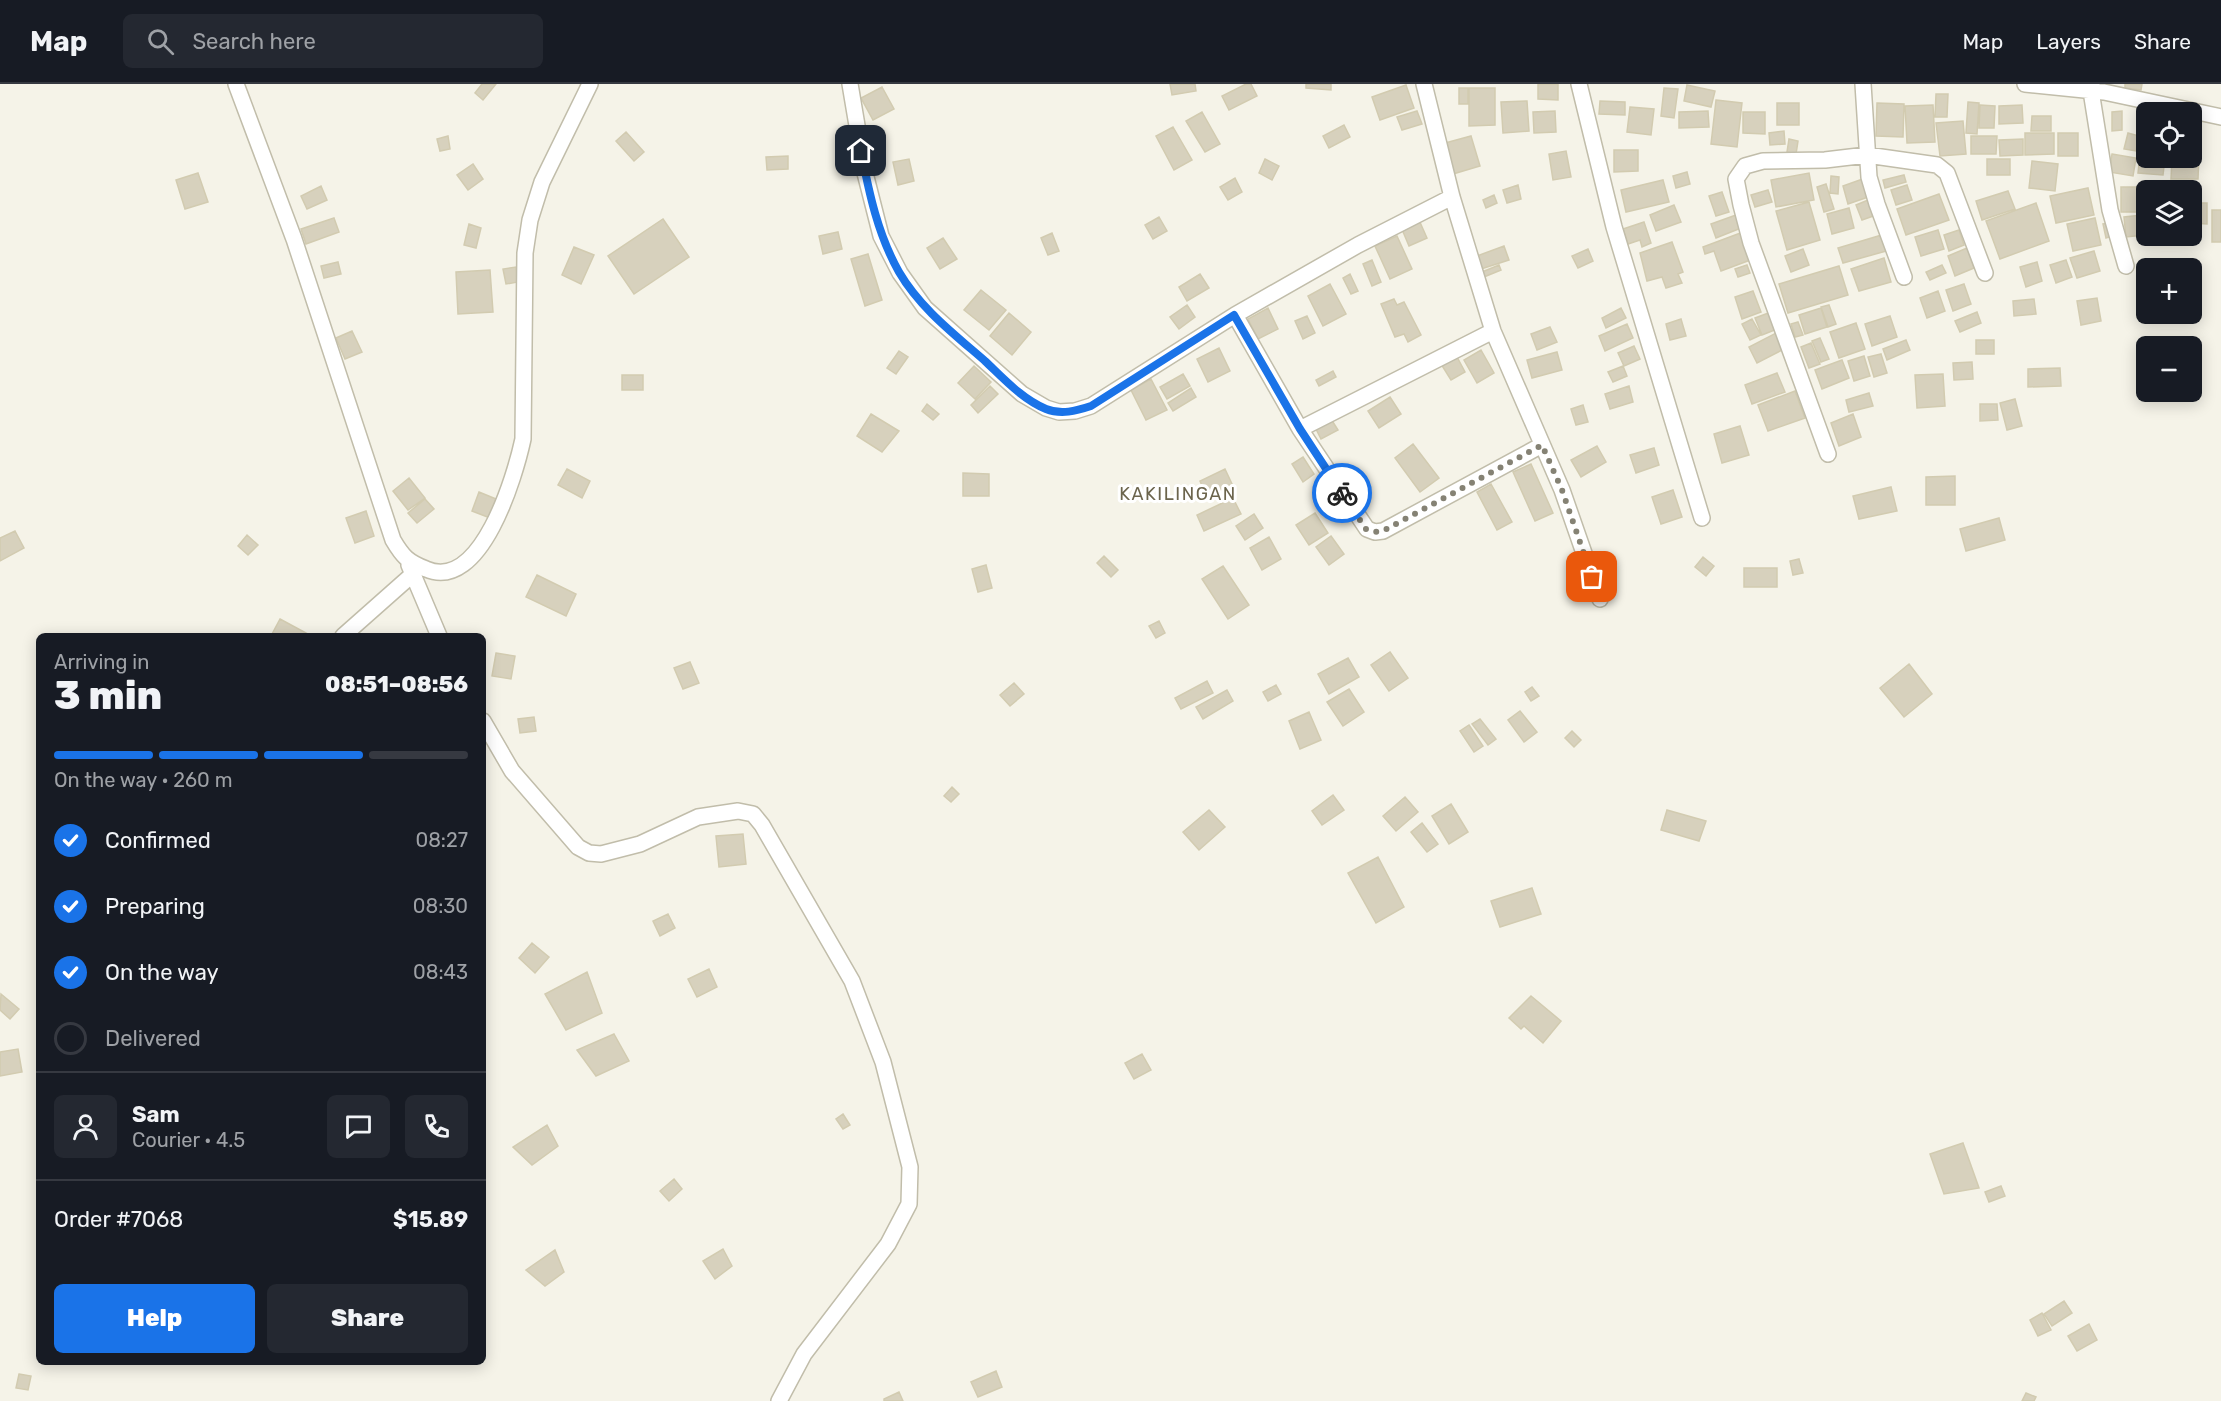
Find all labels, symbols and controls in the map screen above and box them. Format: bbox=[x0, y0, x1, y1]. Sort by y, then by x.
search box bbox=[123, 14, 543, 68]
text: Map bbox=[30, 25, 87, 58]
icon: search bbox=[144, 25, 177, 58]
text: Search here bbox=[192, 28, 316, 55]
text: Map bbox=[1962, 29, 2003, 54]
text: Layers bbox=[2036, 29, 2101, 54]
text: Share bbox=[2134, 29, 2191, 54]
map controls bbox=[2136, 102, 2202, 402]
button: locate bbox=[2136, 102, 2202, 168]
pin bbox=[835, 125, 886, 176]
icon: home bbox=[844, 134, 877, 167]
button: layers bbox=[2136, 180, 2202, 246]
button: + bbox=[2136, 258, 2202, 324]
button: − bbox=[2136, 336, 2202, 402]
courier bbox=[1312, 463, 1372, 523]
icon: bike bbox=[1326, 477, 1359, 510]
district label: KAKILINGAN bbox=[1119, 483, 1237, 505]
pin bbox=[1566, 551, 1617, 602]
icon: bag bbox=[1575, 560, 1608, 593]
text: Arriving in bbox=[54, 650, 149, 674]
text: 08:51–08:56 bbox=[325, 671, 468, 698]
text: 3 min bbox=[54, 673, 162, 719]
text: On the way · 260 m bbox=[54, 768, 232, 792]
icon: check bbox=[54, 824, 87, 857]
text: Confirmed bbox=[105, 827, 211, 854]
text: 08:27 bbox=[415, 828, 468, 852]
icon: check bbox=[54, 890, 87, 923]
text: Preparing bbox=[105, 893, 205, 920]
text: 08:30 bbox=[413, 894, 468, 918]
icon: check bbox=[54, 956, 87, 989]
text: On the way bbox=[105, 959, 219, 986]
text: 08:43 bbox=[413, 960, 468, 984]
text: Delivered bbox=[105, 1025, 201, 1052]
button: person bbox=[54, 1095, 117, 1158]
button: chat bbox=[327, 1095, 390, 1158]
button: phone bbox=[405, 1095, 468, 1158]
text: Sam bbox=[132, 1101, 180, 1128]
text: Courier · 4.5 bbox=[132, 1128, 245, 1152]
text: Order #7068 bbox=[54, 1206, 183, 1233]
text: $15.89 bbox=[393, 1206, 468, 1233]
button: Help bbox=[54, 1284, 255, 1353]
button: Share bbox=[267, 1284, 468, 1353]

